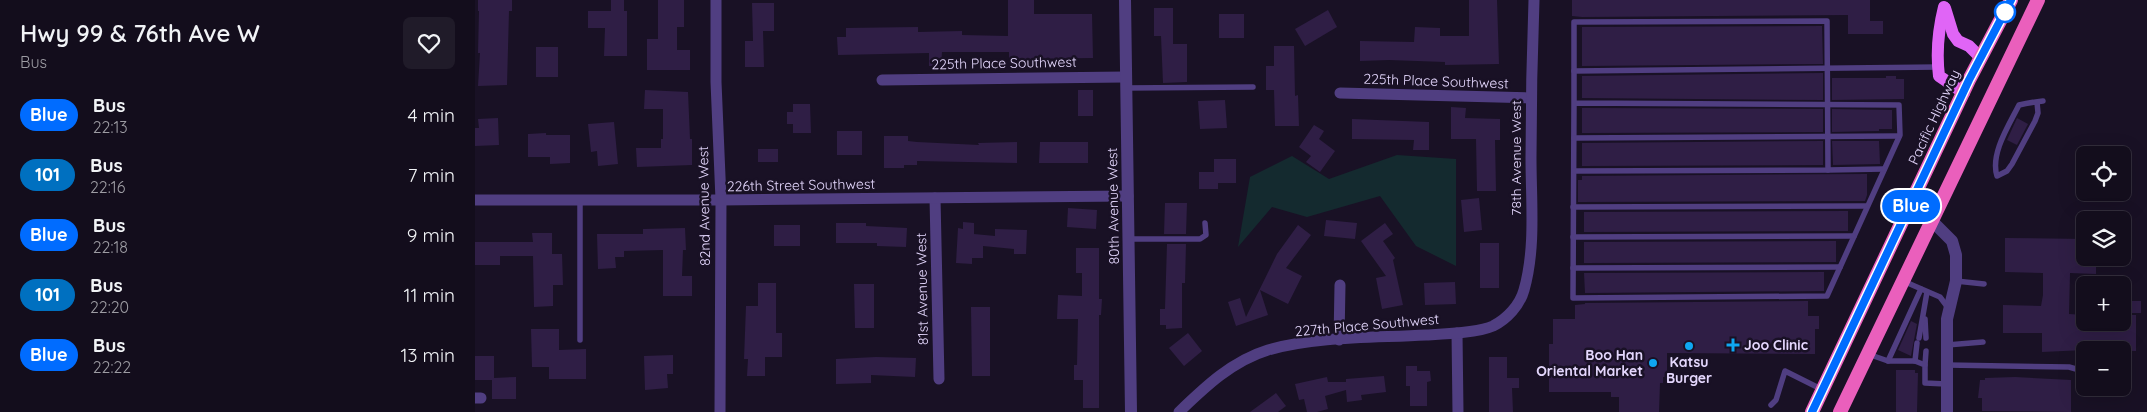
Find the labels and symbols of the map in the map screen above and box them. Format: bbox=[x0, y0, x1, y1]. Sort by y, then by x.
unlabelled marker bbox=[1994, 1, 2016, 23]
street label: 225th Place Southwest bbox=[931, 53, 1077, 73]
street label: Pacific Highway bbox=[1904, 67, 1964, 167]
street label: 225th Place Southwest bbox=[1363, 69, 1509, 93]
street label: 78th Avenue West bbox=[1507, 100, 1525, 216]
street label: 82nd Avenue West bbox=[694, 146, 714, 266]
street label: 80th Avenue West bbox=[1103, 147, 1123, 264]
street label: 226th Street Southwest bbox=[727, 175, 876, 195]
line badge: Blue bbox=[1876, 190, 1946, 222]
street label: 81st Avenue West bbox=[912, 233, 932, 345]
street label: 227th Place Southwest bbox=[1294, 310, 1440, 340]
place label: Joo Clinic bbox=[1744, 336, 1808, 354]
marker: Joo Clinic bbox=[1726, 338, 1740, 352]
marker: Katsu Burger bbox=[1683, 340, 1695, 352]
place label: Boo Han Oriental Market bbox=[1536, 346, 1643, 380]
place label: Katsu Burger bbox=[1666, 353, 1712, 387]
marker: Boo Han Oriental Market bbox=[1647, 357, 1659, 369]

